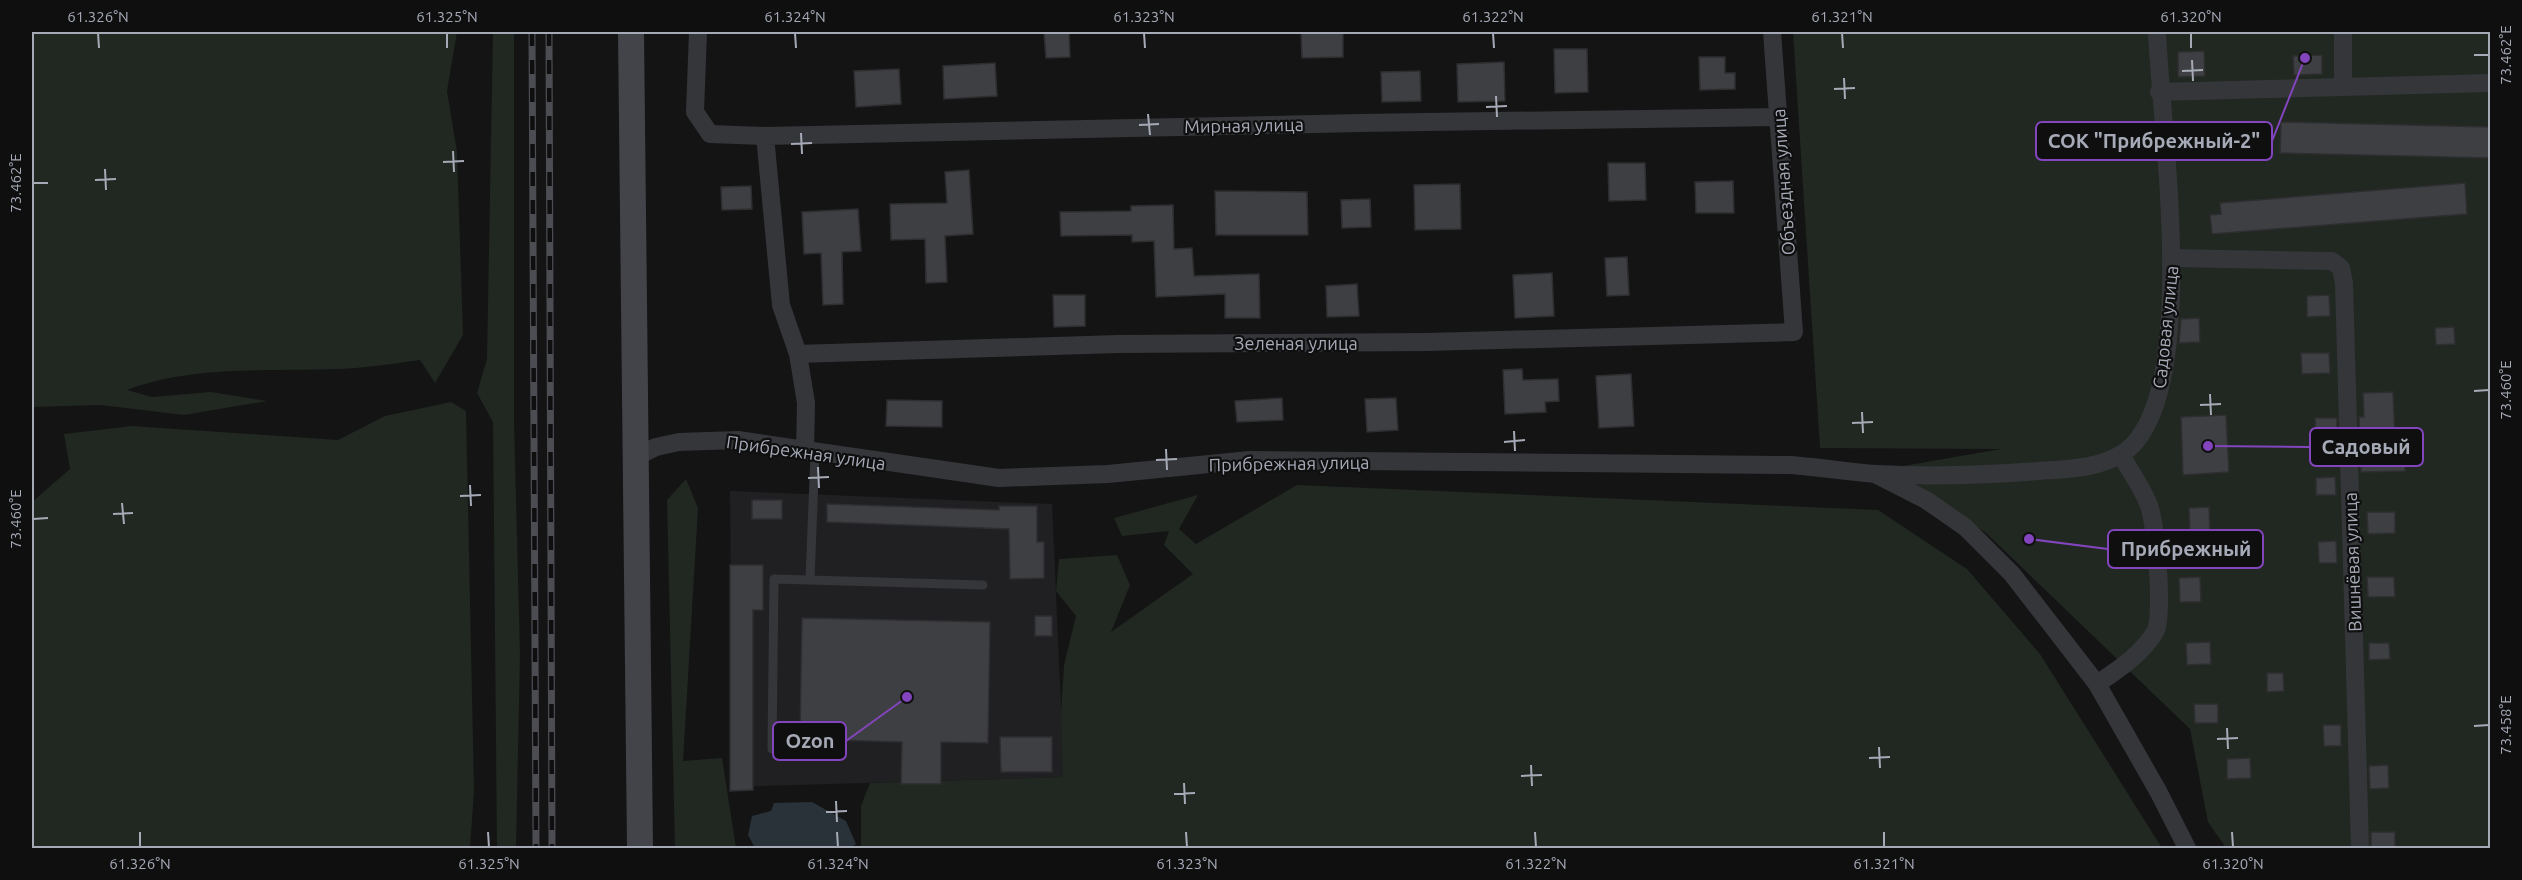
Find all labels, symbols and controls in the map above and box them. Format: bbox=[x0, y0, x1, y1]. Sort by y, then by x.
text: 61.326°N bbox=[67, 8, 129, 25]
text: 61.325°N bbox=[416, 8, 478, 25]
text: 61.324°N bbox=[764, 8, 826, 25]
text: 61.323°N bbox=[1113, 8, 1175, 25]
text: 61.322°N bbox=[1462, 8, 1524, 25]
text: 61.321°N bbox=[1811, 8, 1873, 25]
text: 61.320°N bbox=[2160, 8, 2222, 25]
text: 73.462°E bbox=[2497, 25, 2514, 85]
street label: Объездная улица bbox=[1768, 108, 1798, 256]
street label: Мирная улица bbox=[1184, 114, 1304, 136]
callout: СОК "Прибрежный-2" bbox=[2036, 122, 2272, 160]
text: СОК "Прибрежный-2" bbox=[2048, 129, 2260, 152]
text: 73.462°E bbox=[7, 153, 24, 213]
street label: Садовая улица bbox=[2149, 264, 2181, 390]
street label: Зеленая улица bbox=[1234, 333, 1358, 353]
text: 73.460°E bbox=[2497, 360, 2514, 420]
callout: Садовый bbox=[2310, 428, 2423, 466]
street label: Прибрежная улица bbox=[725, 431, 887, 473]
text: Садовый bbox=[2322, 435, 2411, 458]
street label: Прибрежная улица bbox=[1208, 452, 1370, 474]
text: 73.460°E bbox=[7, 489, 24, 549]
street label: Вишнёвая улица bbox=[2340, 492, 2364, 632]
callout: Прибрежный bbox=[2108, 530, 2263, 568]
text: Прибрежный bbox=[2121, 537, 2251, 560]
text: 73.458°E bbox=[2497, 695, 2514, 755]
callout: Ozon bbox=[773, 722, 846, 760]
text: Ozon bbox=[785, 729, 835, 752]
text: 61.326°N bbox=[109, 855, 171, 872]
text: 61.325°N bbox=[458, 855, 520, 872]
text: 61.324°N bbox=[807, 855, 869, 872]
text: 61.323°N bbox=[1156, 855, 1218, 872]
text: 61.322°N bbox=[1505, 855, 1567, 872]
text: 61.321°N bbox=[1853, 855, 1915, 872]
text: 61.320°N bbox=[2202, 855, 2264, 872]

